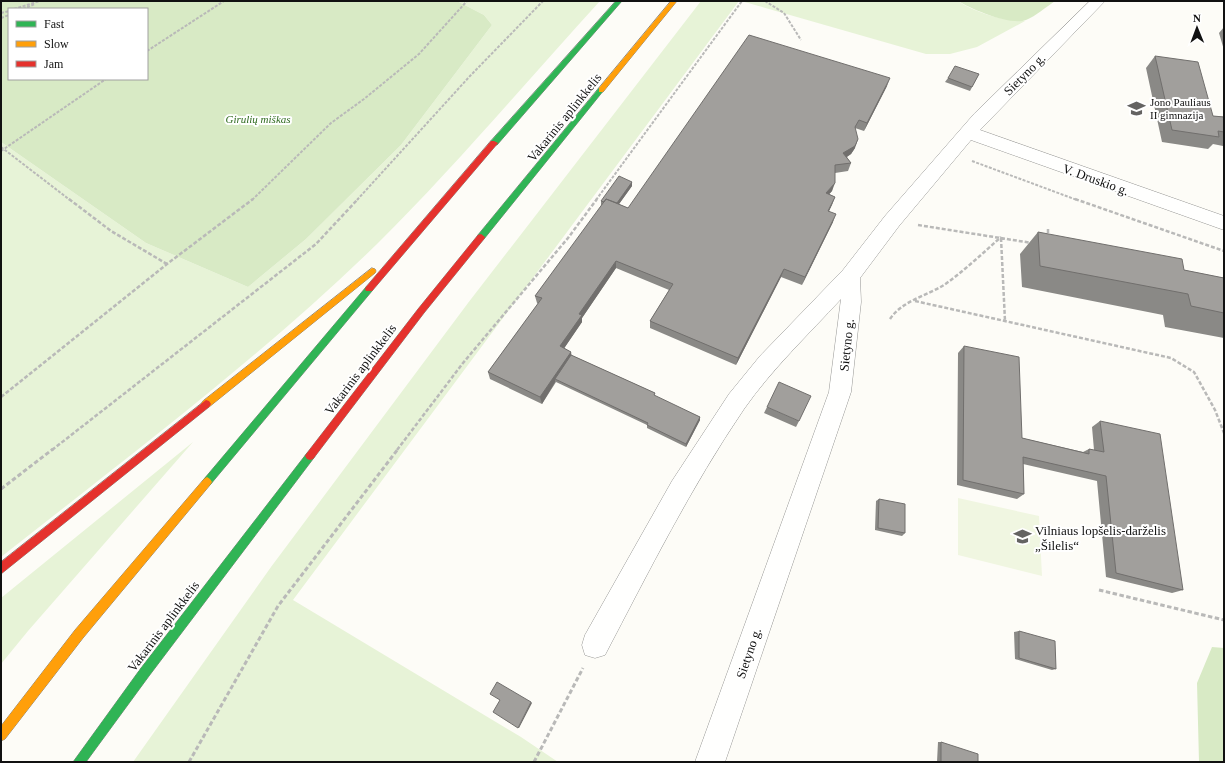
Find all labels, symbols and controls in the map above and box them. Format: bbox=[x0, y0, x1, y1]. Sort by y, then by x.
legend bbox=[8, 8, 148, 80]
north arrow bbox=[1177, 8, 1217, 48]
text: N bbox=[1193, 12, 1201, 24]
text: Fast bbox=[44, 17, 65, 31]
text: Slow bbox=[44, 37, 69, 51]
street label: Sietyno g. bbox=[1000, 50, 1048, 98]
text: Jam bbox=[44, 57, 64, 71]
street label: Vakarinis aplinkkelis bbox=[524, 70, 605, 165]
place label: Jono Pauliaus II gimnazija bbox=[1150, 96, 1211, 121]
school or university icon: Jono Pauliaus II gimnazija bbox=[1127, 98, 1147, 118]
park label: Girulių miškas bbox=[225, 113, 291, 125]
street label: V. Druskio g. bbox=[1061, 161, 1131, 198]
street label: Sietyno g. bbox=[836, 318, 857, 372]
street label: Vakarinis aplinkkelis bbox=[321, 321, 399, 418]
place label: Vilniaus lopšelis-darželis „Šilelis“ bbox=[1035, 523, 1166, 553]
school or university icon: Vilniaus lopšelis-darželis „Šilelis“ bbox=[1012, 527, 1032, 547]
street label: Vakarinis aplinkkelis bbox=[124, 578, 202, 675]
street label: Sietyno g. bbox=[733, 626, 764, 681]

